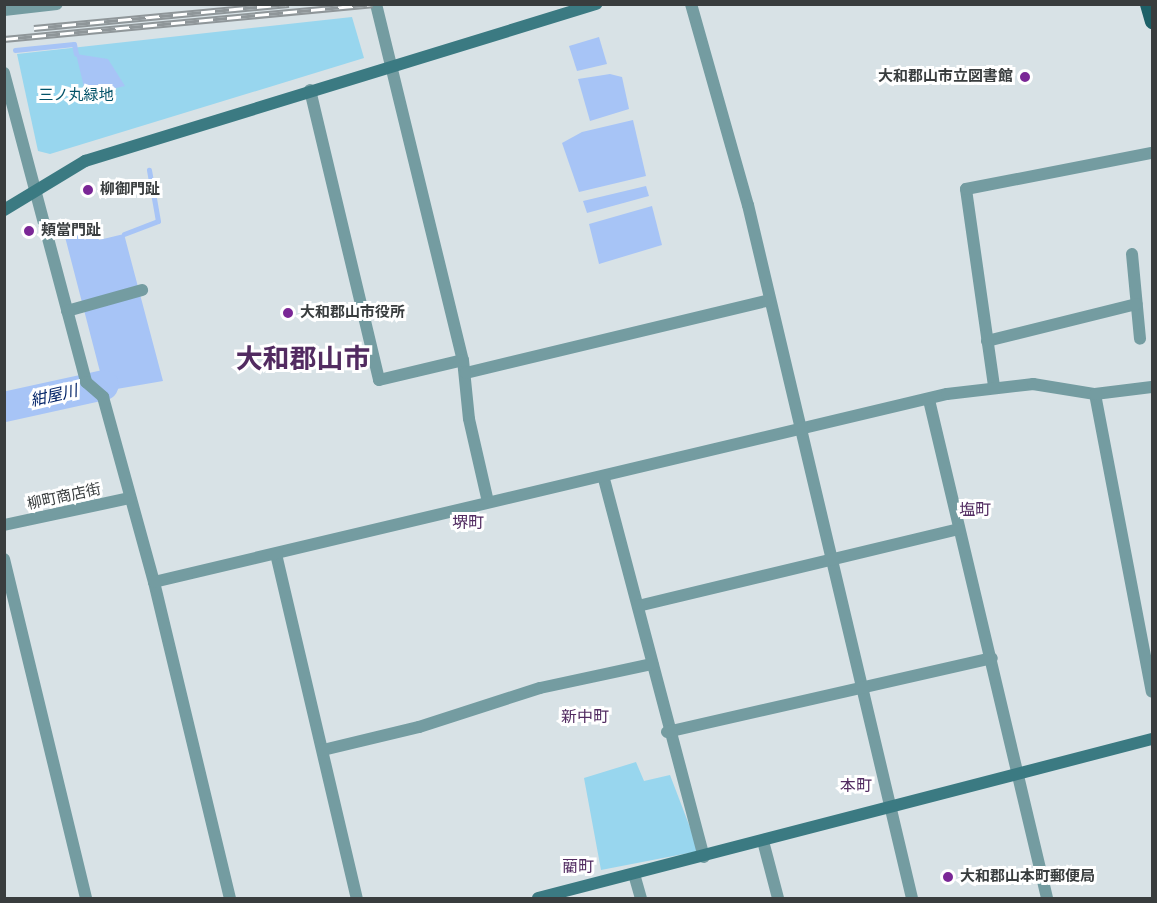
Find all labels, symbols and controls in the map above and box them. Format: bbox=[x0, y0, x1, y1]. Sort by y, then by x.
place label: 大和郡山市立図書館 bbox=[878, 68, 1013, 86]
marker: 大和郡山市立図書館 bbox=[1018, 70, 1032, 84]
park label: 三ノ丸緑地 bbox=[39, 87, 113, 105]
place label: 柳御門趾 bbox=[100, 181, 160, 199]
marker: 柳御門趾 bbox=[81, 183, 95, 197]
place label: 頬當門趾 bbox=[41, 222, 101, 240]
marker: 頬當門趾 bbox=[22, 224, 36, 238]
place label: 大和郡山市役所 bbox=[300, 304, 405, 322]
marker: 大和郡山市役所 bbox=[281, 306, 295, 320]
district label: 大和郡山市 bbox=[236, 344, 370, 376]
water label: 紺屋川 bbox=[28, 381, 80, 411]
street label: 柳町商店街 bbox=[25, 480, 103, 514]
district label: 塩町 bbox=[959, 500, 991, 520]
district label: 堺町 bbox=[452, 513, 484, 533]
district label: 新中町 bbox=[561, 707, 609, 727]
district label: 本町 bbox=[840, 776, 872, 796]
district label: 藺町 bbox=[562, 857, 594, 877]
place label: 大和郡山本町郵便局 bbox=[960, 868, 1095, 886]
marker: 大和郡山本町郵便局 bbox=[941, 870, 955, 884]

